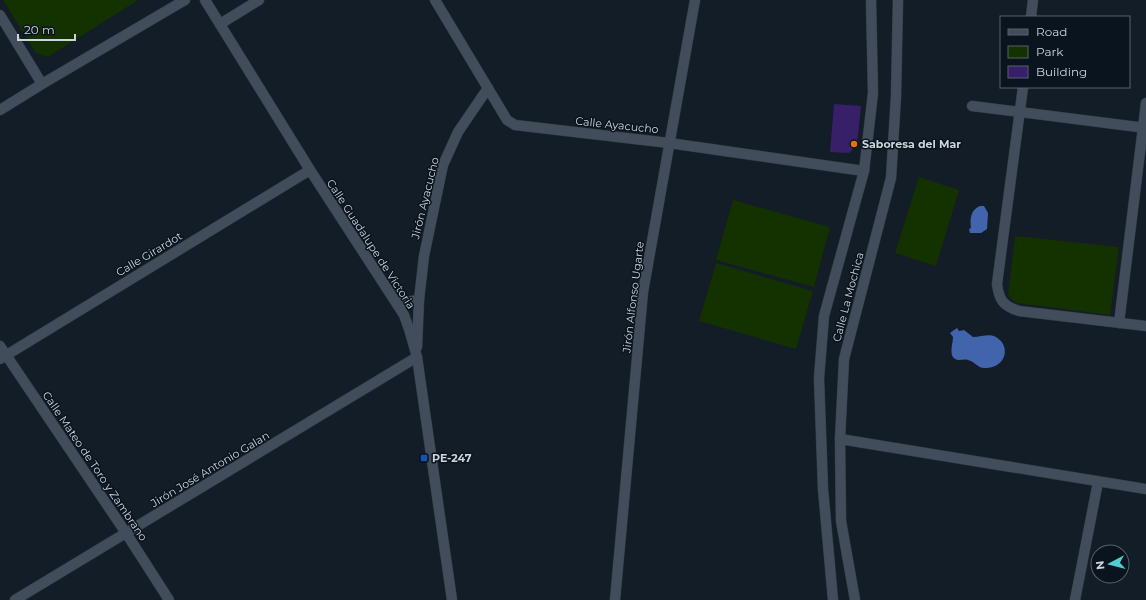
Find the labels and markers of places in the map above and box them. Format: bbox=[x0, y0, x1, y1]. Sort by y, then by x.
place label: Saboresa del Mar bbox=[862, 137, 961, 151]
marker: Saboresa del Mar bbox=[849, 139, 859, 149]
place label: PE-247 bbox=[432, 451, 472, 465]
marker: PE-247 bbox=[419, 453, 429, 463]

